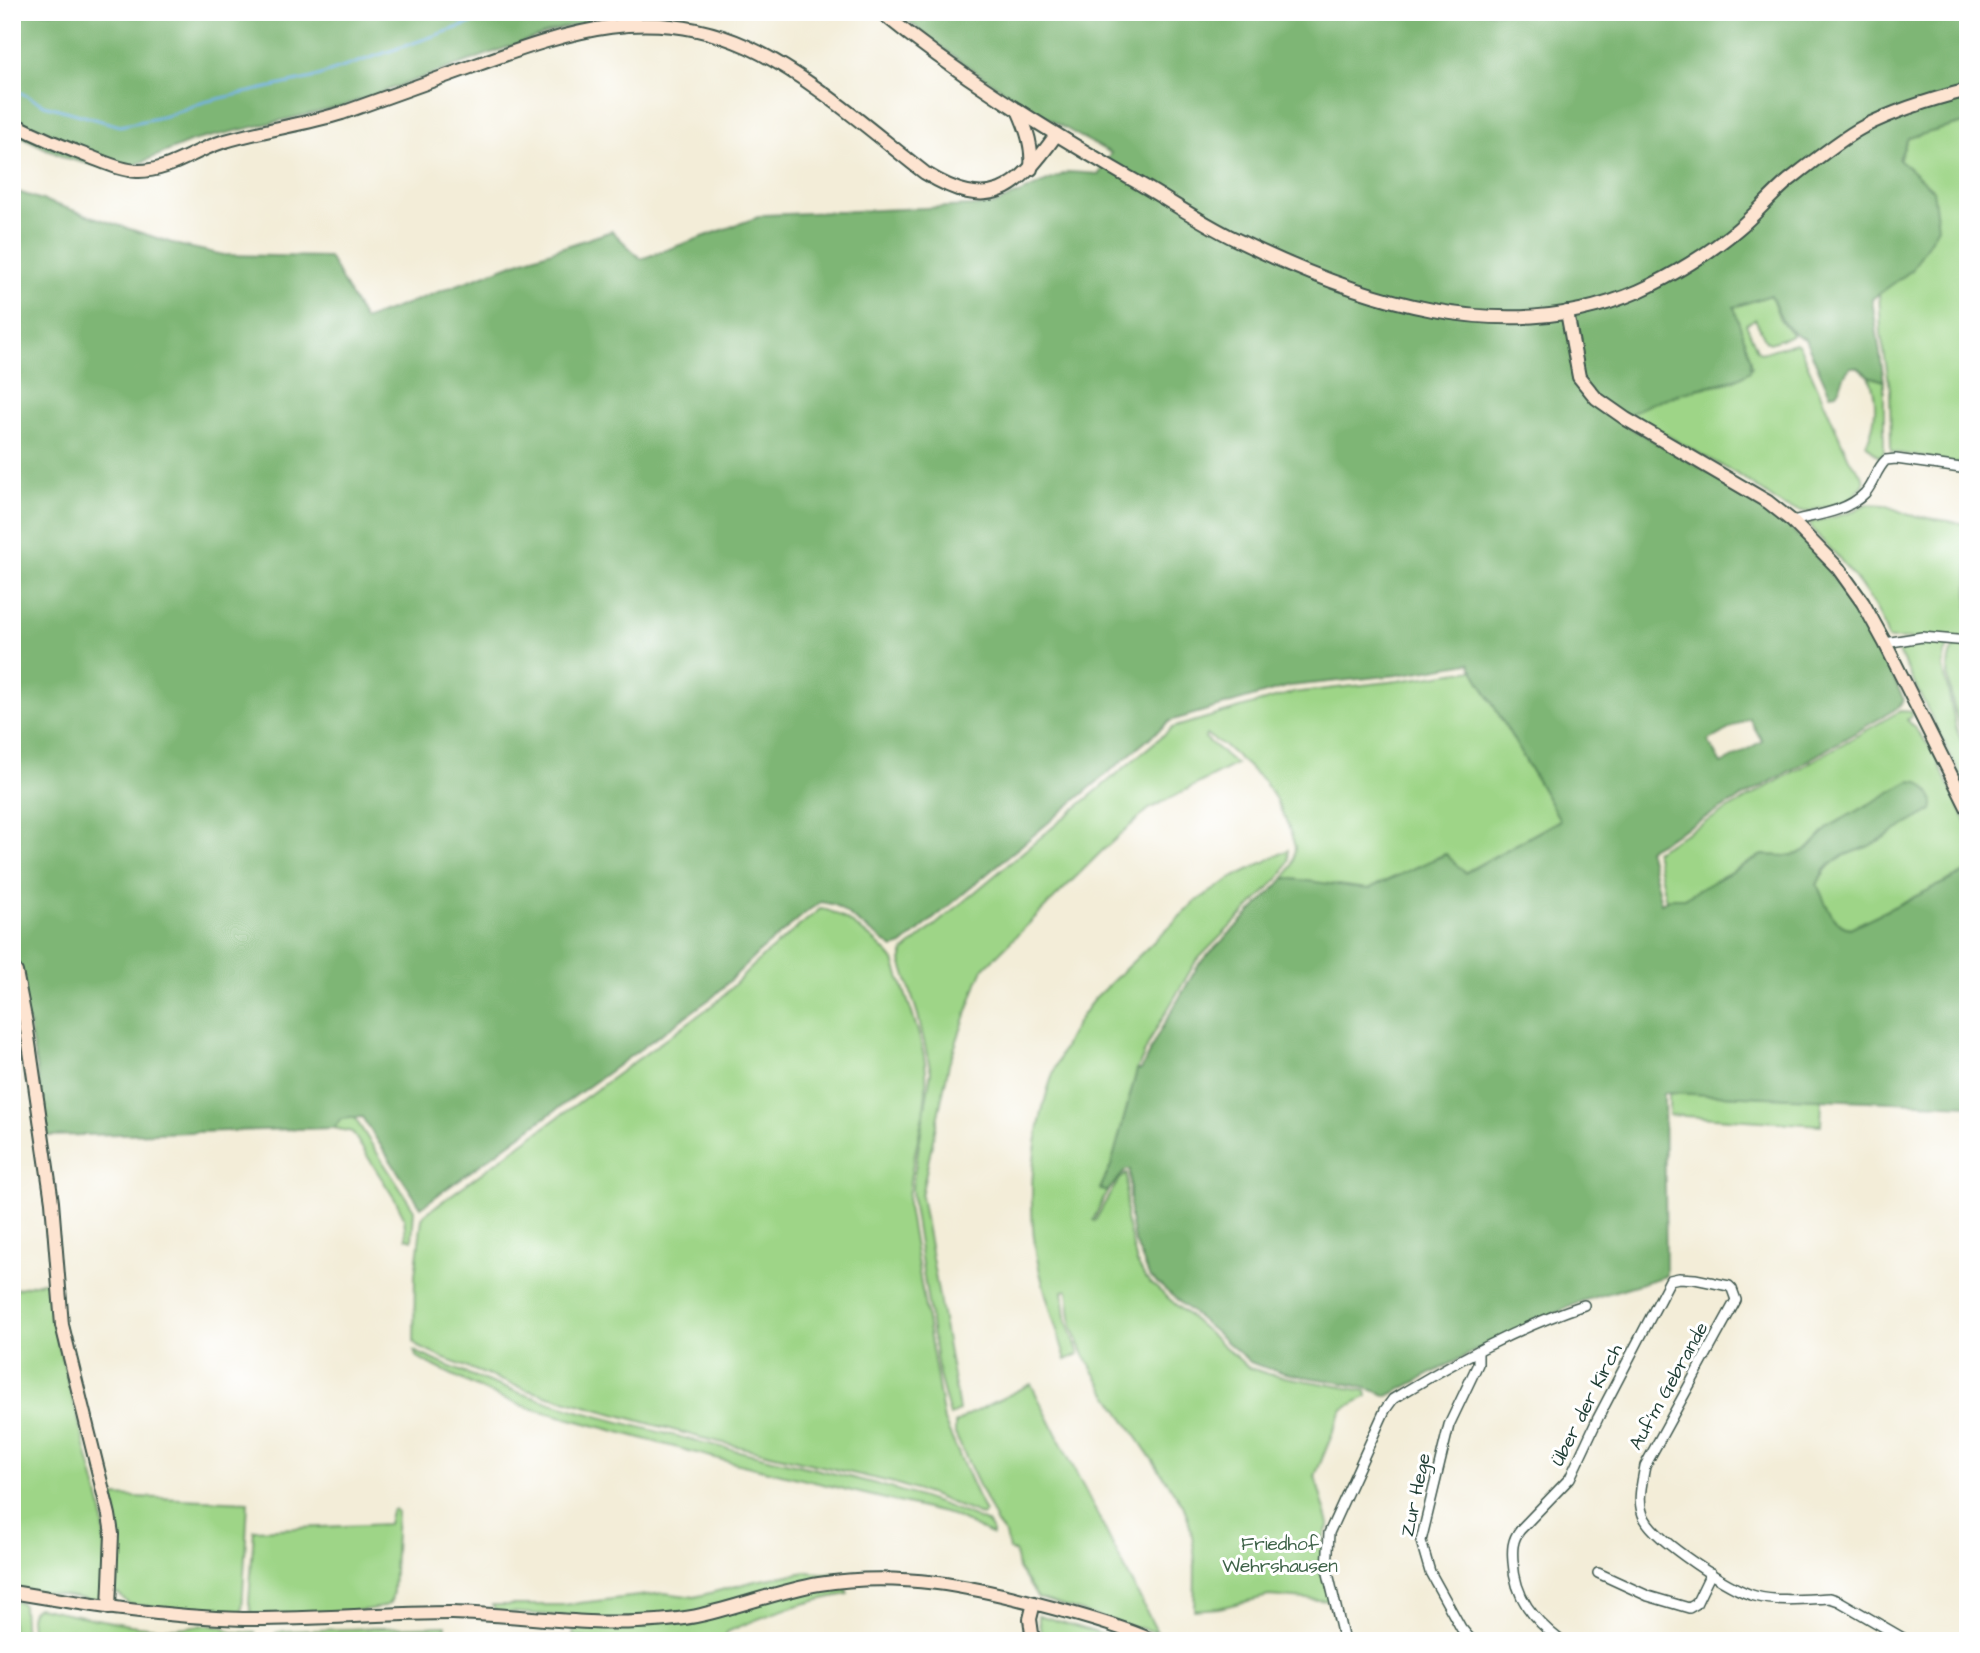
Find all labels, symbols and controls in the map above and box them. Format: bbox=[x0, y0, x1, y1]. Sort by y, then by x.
street label: Auf'm Gebrande bbox=[1623, 1317, 1715, 1455]
street label: Über der Kirch bbox=[1545, 1339, 1630, 1471]
street label: Zur Hege bbox=[1394, 1451, 1439, 1539]
park label: Friedhof Wehrshausen bbox=[1222, 1531, 1338, 1580]

